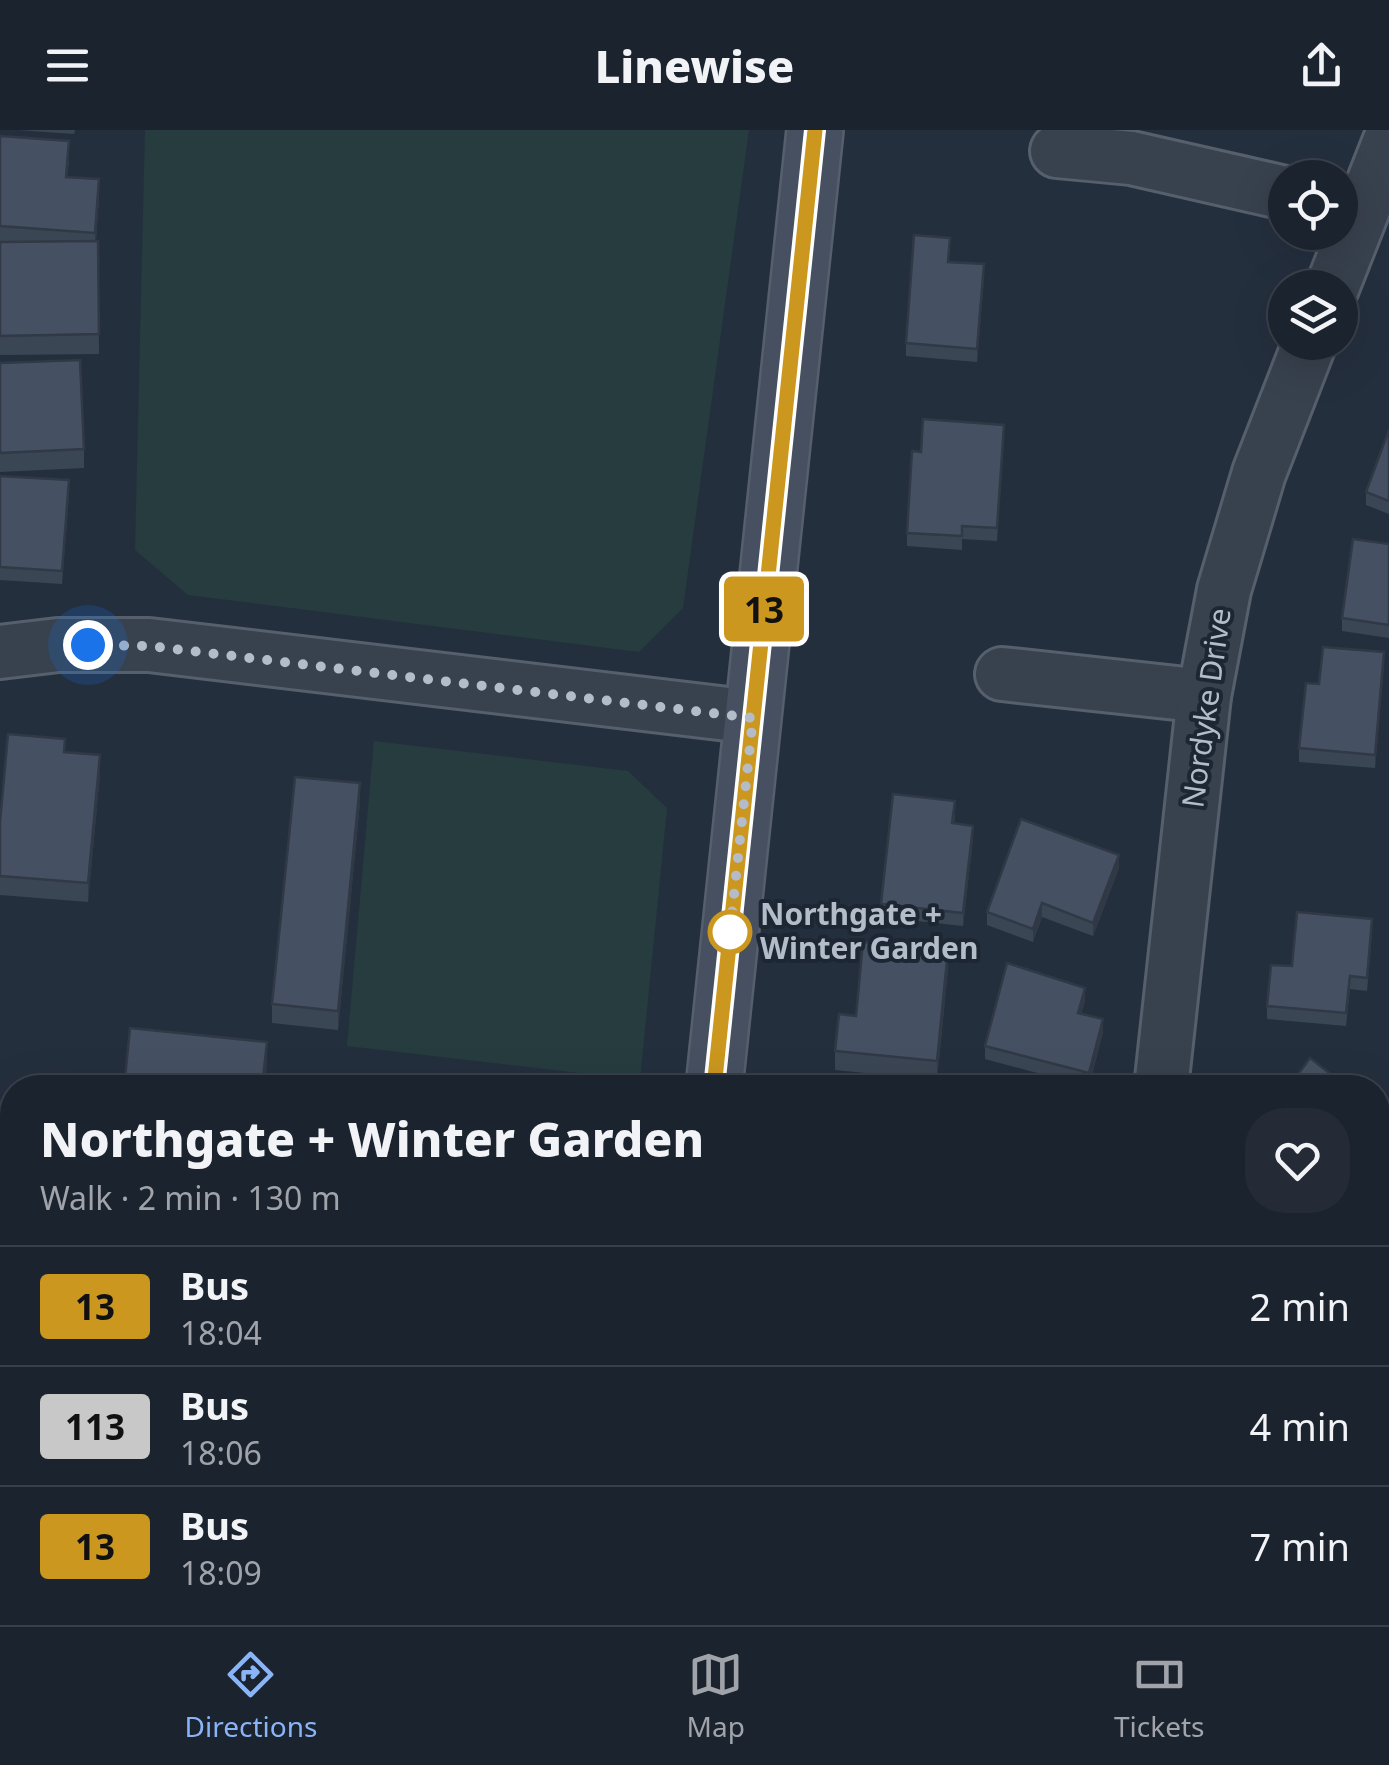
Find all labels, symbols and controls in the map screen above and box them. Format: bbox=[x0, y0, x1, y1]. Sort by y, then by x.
text: Linewise bbox=[595, 35, 794, 96]
icon: menu bbox=[40, 38, 95, 93]
icon: share bbox=[1294, 38, 1349, 93]
map controls bbox=[1268, 160, 1358, 360]
button: locate bbox=[1268, 160, 1358, 250]
button: layers bbox=[1268, 270, 1358, 360]
line badge: 13 bbox=[719, 576, 809, 642]
text: 13 bbox=[744, 586, 784, 633]
street label: Nordyke Drive bbox=[1171, 605, 1240, 810]
your location bbox=[63, 620, 113, 670]
place label: Northgate + Winter Garden bbox=[760, 893, 979, 968]
marker: Northgate + Winter Garden bbox=[709, 911, 751, 953]
text: Northgate + Winter Garden bbox=[40, 1106, 704, 1171]
button: heart bbox=[1245, 1108, 1350, 1213]
text: Walk · 2 min · 130 m bbox=[40, 1176, 341, 1219]
text: Bus bbox=[180, 1259, 249, 1311]
text: 2 min bbox=[1250, 1280, 1350, 1332]
text: 13 bbox=[75, 1283, 115, 1330]
text: 18:04 bbox=[180, 1311, 262, 1354]
text: Bus bbox=[180, 1379, 249, 1431]
text: 4 min bbox=[1250, 1400, 1350, 1452]
text: 113 bbox=[65, 1403, 125, 1450]
text: 18:06 bbox=[180, 1431, 262, 1474]
text: Bus bbox=[180, 1499, 249, 1551]
text: 7 min bbox=[1250, 1520, 1350, 1572]
text: 13 bbox=[75, 1523, 115, 1570]
text: 18:09 bbox=[180, 1551, 262, 1594]
tab: Directions bbox=[185, 1647, 317, 1745]
tab: Map bbox=[687, 1647, 745, 1745]
tab: Tickets bbox=[1114, 1647, 1204, 1745]

